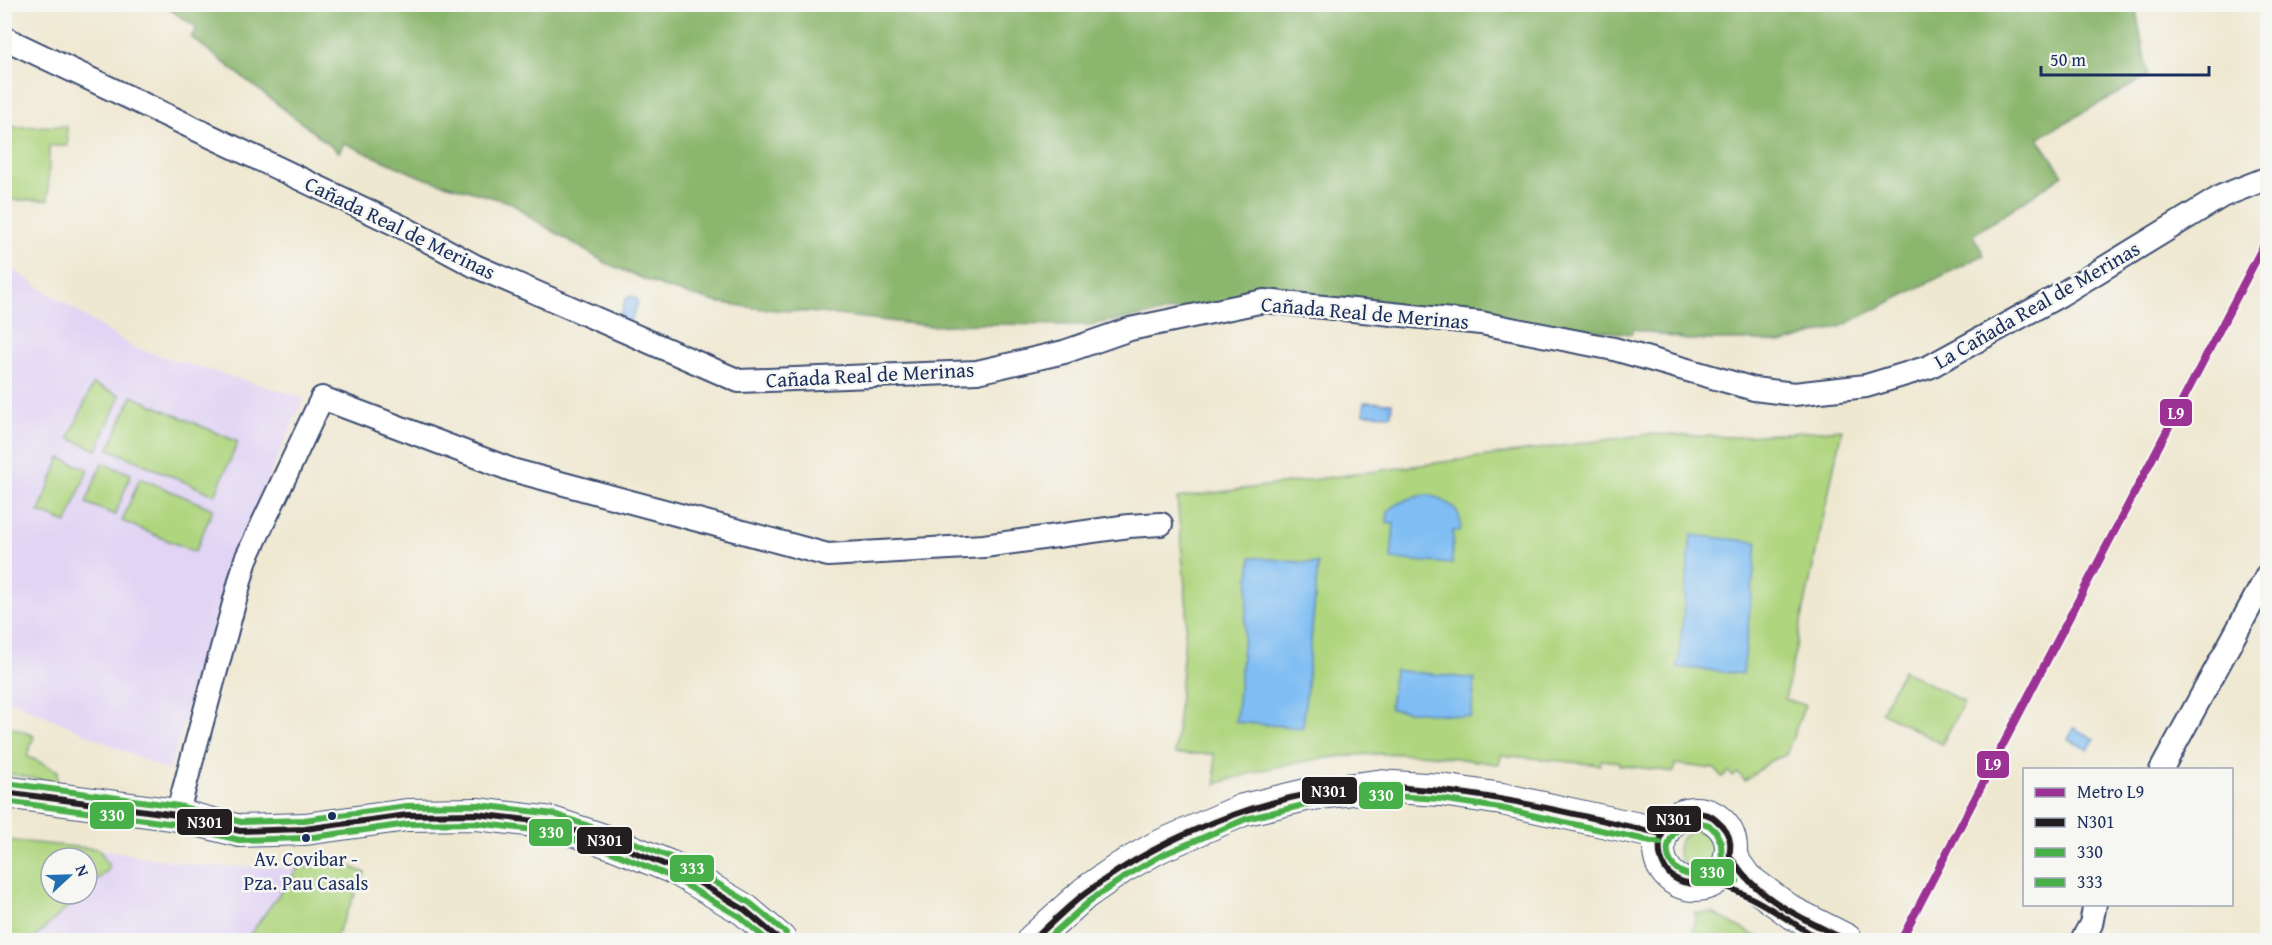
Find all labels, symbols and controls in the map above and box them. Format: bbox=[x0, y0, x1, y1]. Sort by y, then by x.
scale bar bbox=[2041, 39, 2209, 77]
text: 50 m bbox=[2050, 46, 2086, 73]
street label: Cañada Real de Merinas bbox=[300, 168, 501, 287]
street label: La Cañada Real de Merinas bbox=[1928, 233, 2146, 376]
street label: Cañada Real de Merinas bbox=[1260, 288, 1470, 337]
street label: Cañada Real de Merinas bbox=[765, 354, 975, 395]
line badge: L9 bbox=[2159, 398, 2193, 427]
text: L9 bbox=[2168, 401, 2184, 425]
line badge: L9 bbox=[1976, 750, 2010, 779]
text: L9 bbox=[1985, 752, 2001, 776]
legend bbox=[2023, 768, 2233, 906]
line badge: N301 bbox=[1301, 776, 1358, 805]
text: Metro L9 bbox=[2077, 778, 2144, 805]
text: N301 bbox=[1311, 779, 1347, 803]
line badge: 330 bbox=[1358, 781, 1404, 810]
text: 330 bbox=[1369, 783, 1393, 807]
line badge: 330 bbox=[89, 801, 135, 830]
text: 330 bbox=[100, 803, 124, 827]
line badge: N301 bbox=[1646, 805, 1702, 833]
text: N301 bbox=[1656, 807, 1692, 831]
line badge: N301 bbox=[176, 808, 233, 836]
text: N301 bbox=[2077, 808, 2115, 835]
text: N301 bbox=[187, 810, 223, 834]
unlabelled marker bbox=[326, 810, 338, 822]
line badge: 330 bbox=[528, 818, 573, 847]
text: 330 bbox=[539, 820, 563, 844]
line badge: N301 bbox=[576, 826, 633, 855]
text: N301 bbox=[587, 828, 623, 852]
marker: Av. Covibar - Pza. Pau Casals bbox=[300, 832, 312, 844]
text: 330 bbox=[2077, 838, 2103, 865]
place label: Av. Covibar - Pza. Pau Casals bbox=[244, 844, 369, 897]
north arrow bbox=[39, 846, 99, 906]
line badge: 333 bbox=[669, 854, 715, 883]
text: 333 bbox=[680, 856, 704, 880]
line badge: 330 bbox=[1690, 858, 1735, 887]
text: 330 bbox=[1700, 860, 1724, 884]
text: N bbox=[70, 861, 96, 880]
text: 333 bbox=[2077, 868, 2103, 895]

